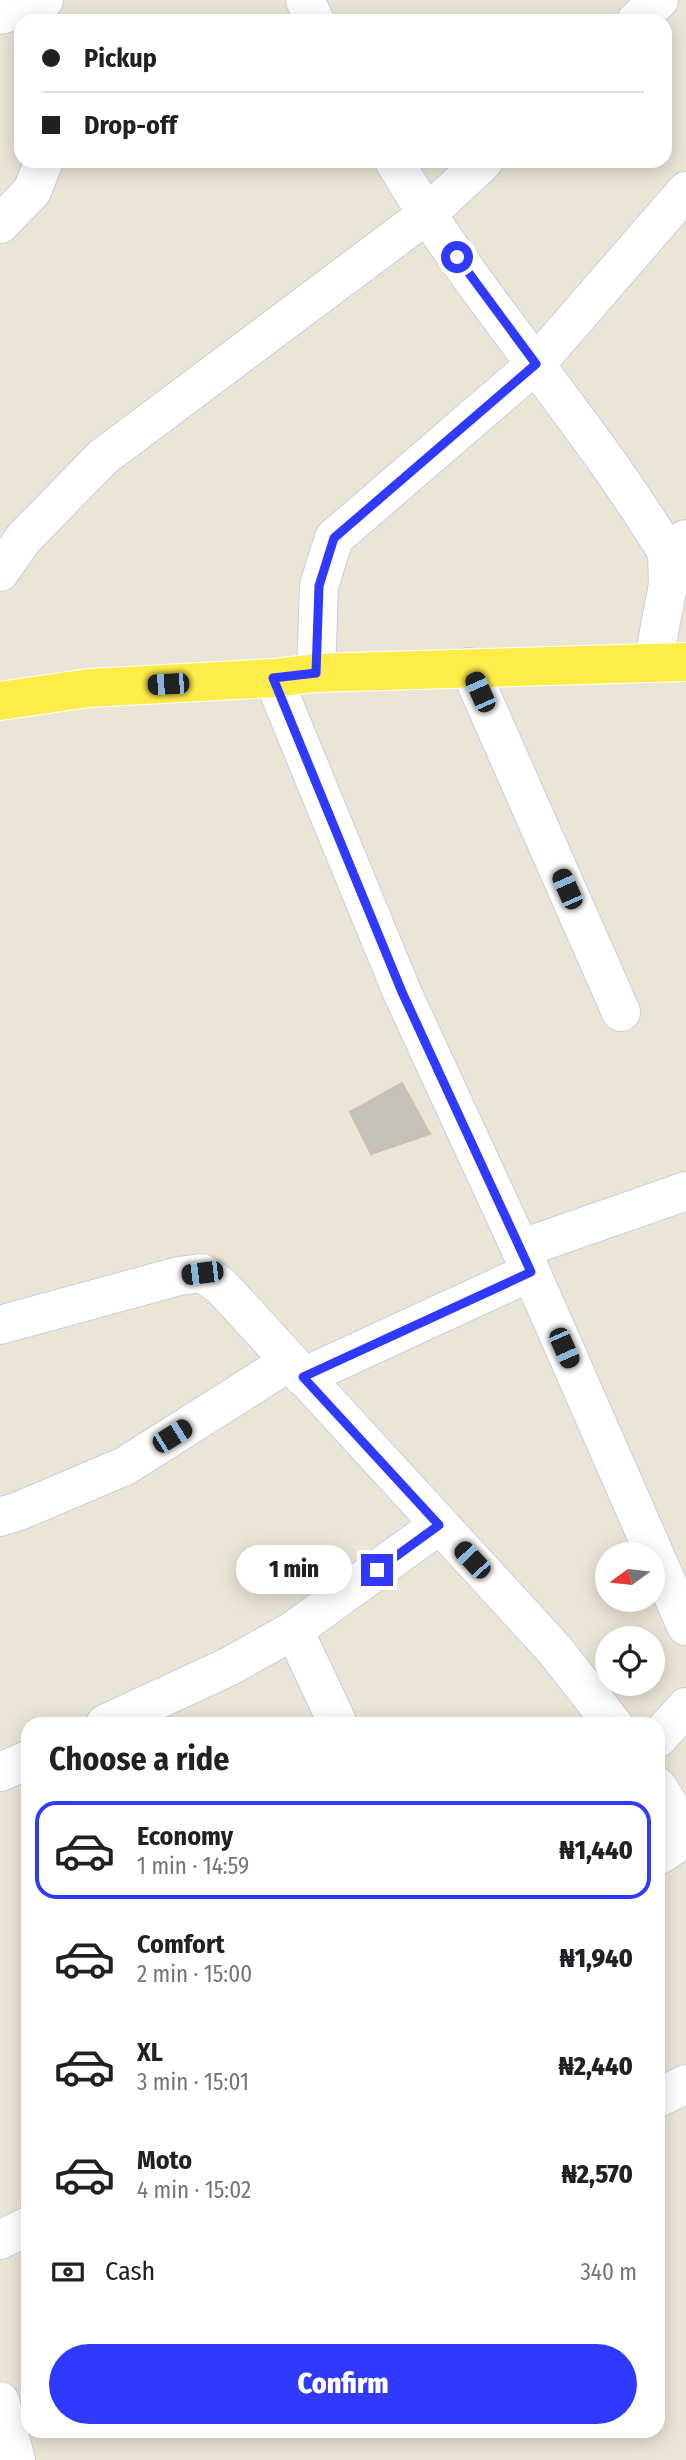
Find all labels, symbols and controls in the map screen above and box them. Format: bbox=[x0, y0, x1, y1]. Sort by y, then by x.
text: Pickup bbox=[84, 43, 157, 74]
text: Drop-off bbox=[84, 110, 177, 141]
route start bbox=[441, 241, 473, 273]
car bbox=[462, 669, 499, 715]
car bbox=[147, 672, 190, 696]
car bbox=[549, 866, 586, 912]
car bbox=[180, 1260, 225, 1286]
car bbox=[546, 1325, 583, 1371]
car bbox=[149, 1416, 196, 1456]
car bbox=[450, 1537, 495, 1583]
north arrow bbox=[595, 1542, 665, 1612]
map controls bbox=[595, 1542, 665, 1696]
callout: 1 min bbox=[237, 1546, 352, 1594]
route end bbox=[361, 1554, 393, 1586]
text: 1 min bbox=[269, 1555, 319, 1583]
button: locate bbox=[595, 1626, 665, 1696]
text: Choose a ride bbox=[49, 1740, 230, 1778]
icon: car bbox=[53, 1819, 116, 1882]
text: Economy bbox=[137, 1821, 233, 1852]
text: ₦1,440 bbox=[559, 1835, 633, 1866]
text: 1 min · 14:59 bbox=[137, 1852, 249, 1880]
icon: car bbox=[53, 1927, 116, 1990]
text: Comfort bbox=[137, 1929, 225, 1960]
text: ₦1,940 bbox=[560, 1943, 633, 1974]
text: 2 min · 15:00 bbox=[137, 1960, 252, 1988]
icon: car bbox=[53, 2035, 116, 2098]
text: XL bbox=[137, 2037, 163, 2068]
text: ₦2,440 bbox=[558, 2051, 633, 2082]
text: 3 min · 15:01 bbox=[137, 2068, 249, 2096]
icon: car bbox=[53, 2143, 116, 2206]
text: Moto bbox=[137, 2145, 192, 2176]
text: ₦2,570 bbox=[561, 2159, 633, 2190]
text: 4 min · 15:02 bbox=[137, 2176, 251, 2204]
icon: cash bbox=[49, 2253, 87, 2291]
text: Cash bbox=[105, 2256, 155, 2287]
text: 340 m bbox=[581, 2258, 637, 2286]
button: Confirm bbox=[49, 2344, 637, 2424]

